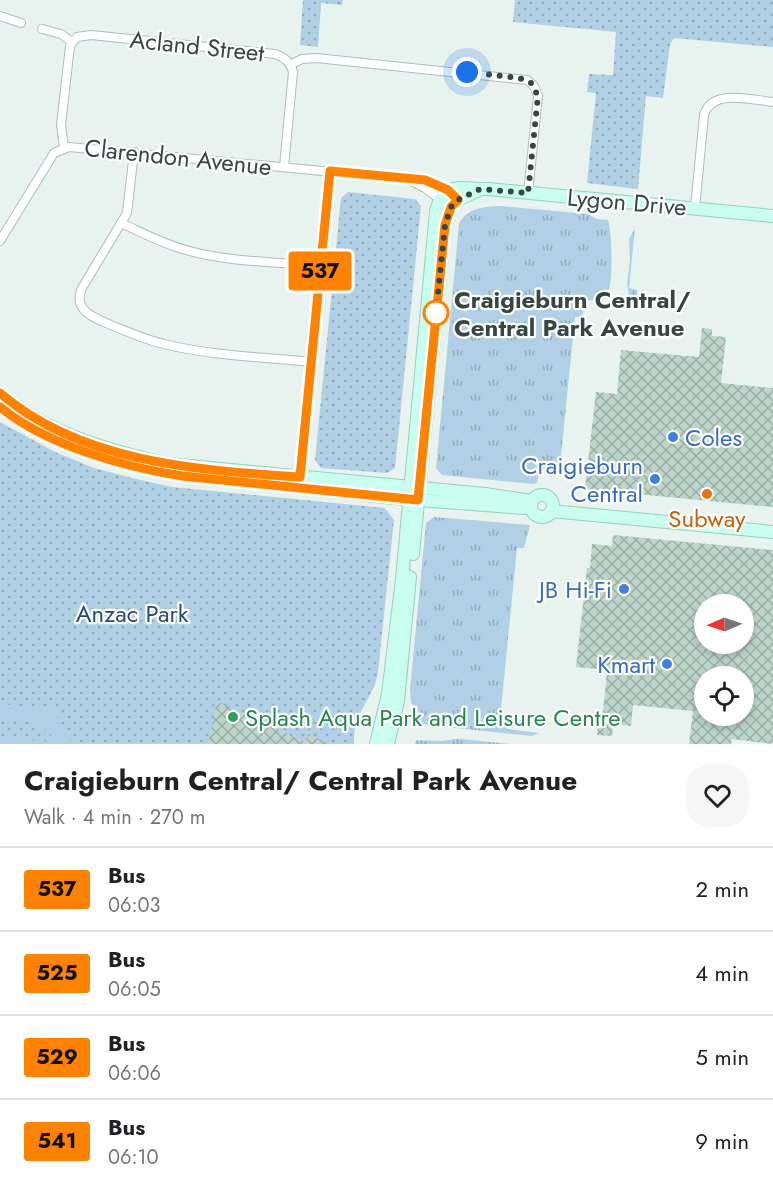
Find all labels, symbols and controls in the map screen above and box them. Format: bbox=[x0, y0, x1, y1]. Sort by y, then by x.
street label: Acland Street bbox=[128, 22, 266, 70]
your location bbox=[452, 57, 482, 87]
street label: Clarendon Avenue bbox=[83, 130, 273, 184]
street label: Lygon Drive bbox=[566, 179, 688, 225]
line badge: 537 bbox=[286, 252, 354, 290]
text: 537 bbox=[301, 256, 339, 286]
place label: Craigieburn Central/ Central Park Avenue bbox=[454, 282, 691, 345]
marker: Craigieburn Central/ Central Park Avenue bbox=[423, 300, 449, 326]
place label: Coles bbox=[685, 420, 742, 455]
marker: Coles bbox=[666, 430, 680, 444]
place label: Craigieburn Central bbox=[521, 448, 643, 511]
marker: Craigieburn Central bbox=[648, 472, 662, 486]
marker: Subway bbox=[700, 487, 714, 501]
place label: Subway bbox=[668, 501, 746, 536]
place label: JB Hi-Fi bbox=[536, 572, 612, 607]
marker: JB Hi-Fi bbox=[617, 582, 631, 596]
north arrow bbox=[694, 594, 754, 654]
map controls bbox=[694, 594, 754, 726]
park label: Anzac Park bbox=[76, 596, 189, 631]
place label: Kmart bbox=[597, 647, 655, 682]
marker: Kmart bbox=[660, 657, 674, 671]
button: locate bbox=[694, 666, 754, 726]
place label: Splash Aqua Park and Leisure Centre bbox=[245, 700, 621, 735]
marker: Splash Aqua Park and Leisure Centre bbox=[226, 710, 240, 724]
text: Craigieburn Central/ Central Park Avenue bbox=[24, 760, 577, 801]
button: heart bbox=[686, 764, 749, 827]
text: Walk · 4 min · 270 m bbox=[24, 803, 205, 832]
text: Bus bbox=[108, 859, 145, 891]
text: 2 min bbox=[695, 873, 749, 905]
text: 537 bbox=[38, 874, 76, 904]
text: 06:03 bbox=[108, 891, 160, 920]
text: Bus bbox=[108, 943, 145, 975]
text: 4 min bbox=[695, 957, 749, 989]
text: 525 bbox=[37, 958, 77, 988]
text: 06:05 bbox=[108, 975, 161, 1004]
text: Bus bbox=[108, 1027, 145, 1059]
text: 5 min bbox=[696, 1041, 749, 1073]
text: 529 bbox=[36, 1042, 78, 1072]
text: 06:06 bbox=[108, 1059, 161, 1088]
text: Bus bbox=[108, 1111, 145, 1143]
text: 9 min bbox=[695, 1125, 749, 1157]
text: 541 bbox=[38, 1126, 76, 1156]
text: 06:10 bbox=[108, 1143, 159, 1172]

